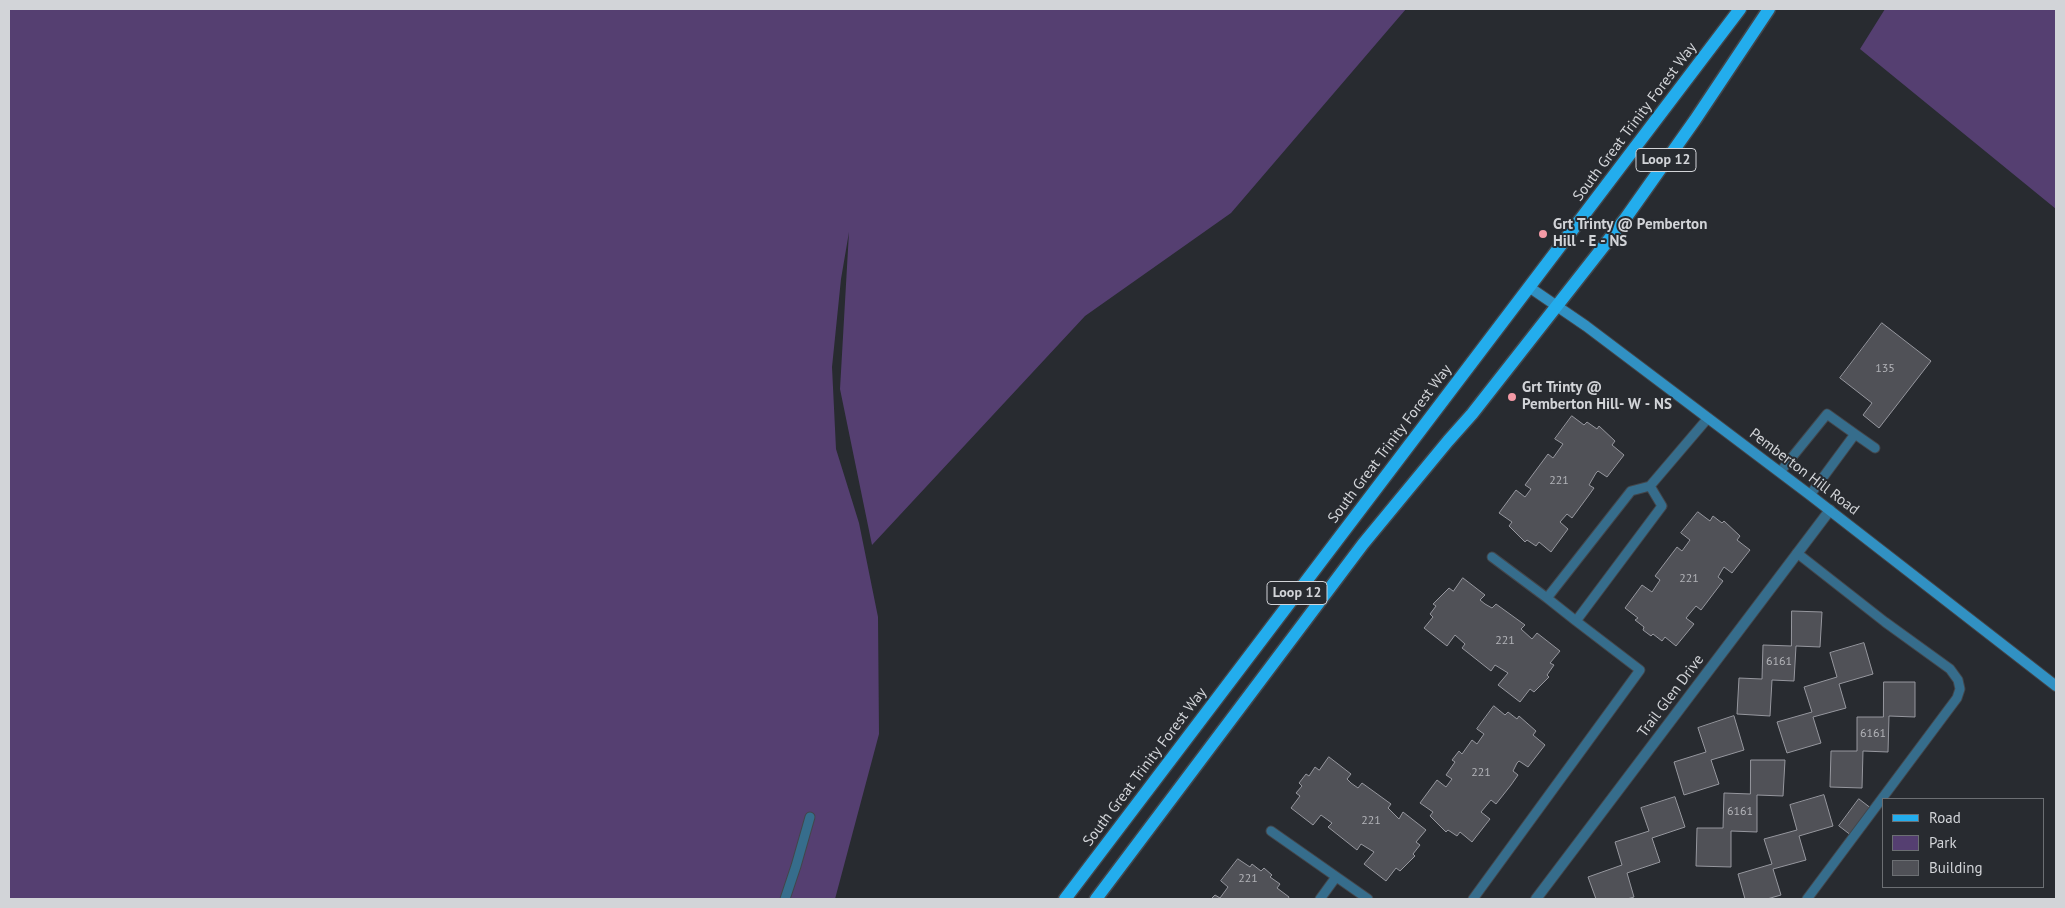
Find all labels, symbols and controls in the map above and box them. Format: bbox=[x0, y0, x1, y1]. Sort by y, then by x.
street label: South Great Trinity Forest Way bbox=[1569, 39, 1701, 205]
road number: Loop 12 bbox=[1636, 148, 1696, 172]
place label: Grt Trinty @ Pemberton Hill - E - NS bbox=[1553, 216, 1707, 251]
marker: Grt Trinty @ Pemberton Hill - E - NS bbox=[1537, 228, 1549, 240]
street label: South Great Trinity Forest Way bbox=[1324, 361, 1456, 527]
house number: 135 bbox=[1875, 362, 1895, 376]
place label: Grt Trinty @ Pemberton Hill- W - NS bbox=[1522, 379, 1672, 414]
marker: Grt Trinty @ Pemberton Hill- W - NS bbox=[1506, 391, 1518, 403]
street label: Pemberton Hill Road bbox=[1746, 425, 1862, 519]
house number: 221 bbox=[1549, 474, 1569, 488]
house number: 221 bbox=[1679, 572, 1699, 586]
road number: Loop 12 bbox=[1267, 582, 1327, 604]
house number: 221 bbox=[1495, 634, 1515, 648]
street label: Trail Glen Drive bbox=[1634, 651, 1708, 741]
house number: 6161 bbox=[1766, 655, 1792, 669]
street label: South Great Trinity Forest Way bbox=[1079, 684, 1211, 850]
house number: 6161 bbox=[1860, 727, 1886, 741]
house number: 221 bbox=[1471, 766, 1491, 780]
legend bbox=[1882, 798, 2045, 888]
house number: 6161 bbox=[1727, 805, 1753, 819]
text: Road bbox=[1929, 808, 1961, 827]
house number: 221 bbox=[1361, 814, 1381, 828]
text: Park bbox=[1929, 833, 1957, 852]
text: Building bbox=[1929, 858, 1983, 877]
house number: 221 bbox=[1238, 872, 1258, 886]

